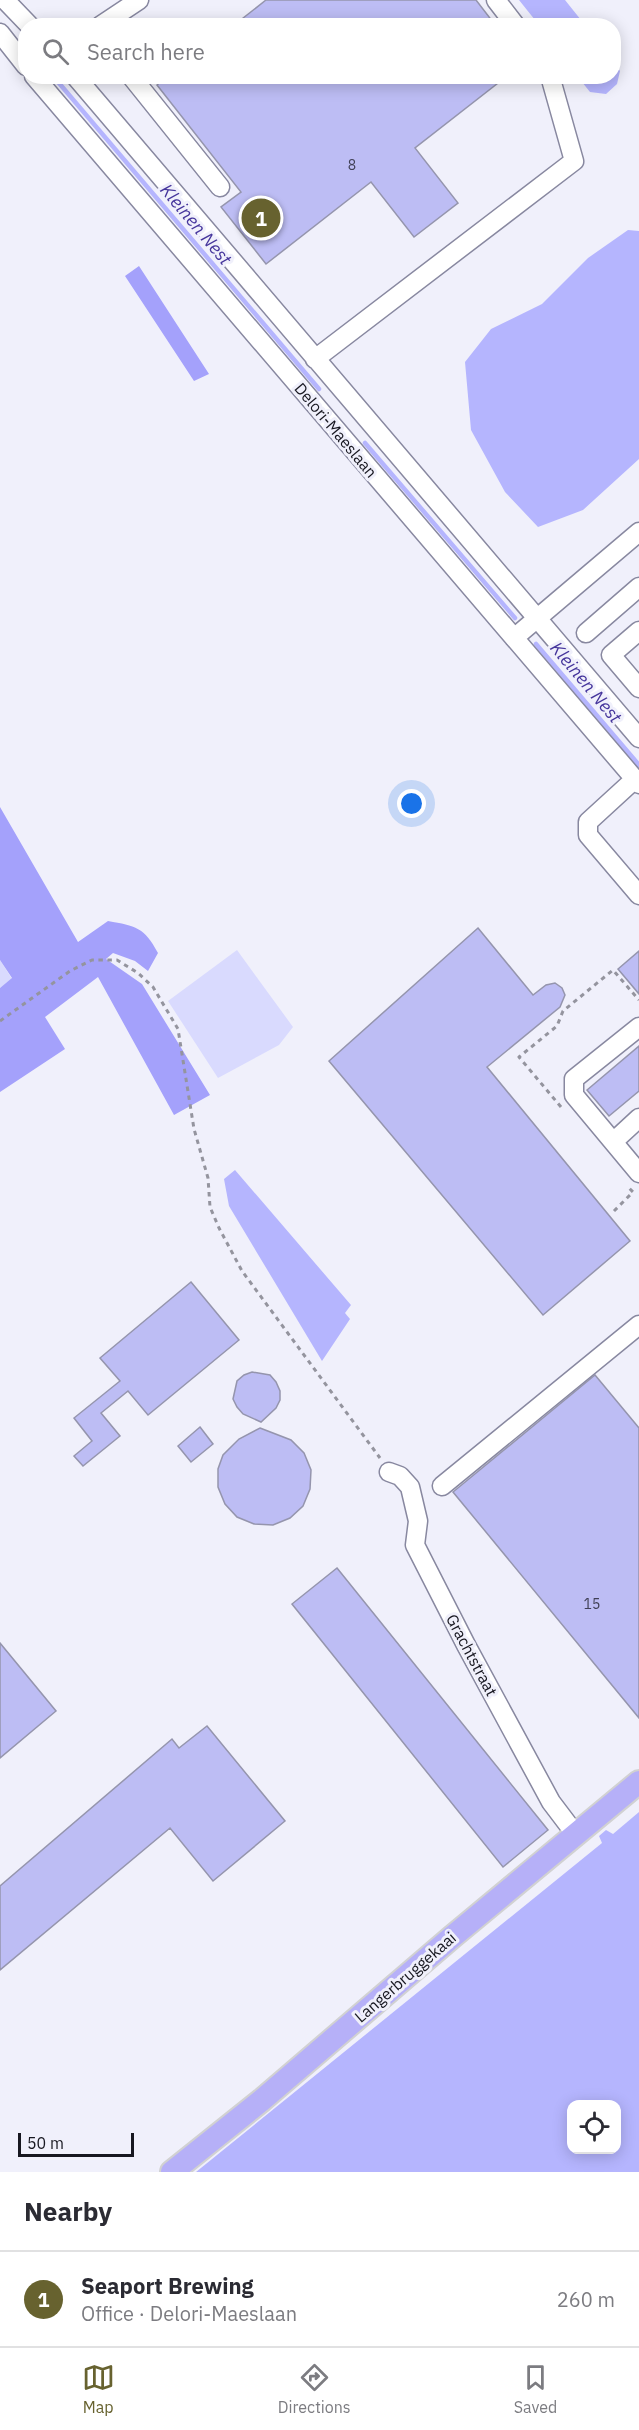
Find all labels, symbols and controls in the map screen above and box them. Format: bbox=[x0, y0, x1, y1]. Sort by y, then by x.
search box bbox=[18, 18, 621, 84]
icon: search bbox=[39, 35, 72, 68]
text: Search here bbox=[87, 37, 205, 66]
house number: 8 bbox=[348, 156, 356, 174]
water label: Kleinen Nest bbox=[155, 179, 237, 270]
pin: 1 bbox=[242, 196, 280, 240]
street label: Delori-Maeslaan bbox=[291, 378, 381, 482]
water label: Kleinen Nest bbox=[545, 637, 627, 728]
your location bbox=[397, 789, 426, 818]
house number: 15 bbox=[584, 1595, 600, 1613]
street label: Grachtstraat bbox=[442, 1611, 502, 1699]
street label: Langerbruggekaai bbox=[350, 1927, 460, 2027]
map controls bbox=[567, 2100, 621, 2154]
button: locate bbox=[567, 2100, 621, 2154]
scale bar bbox=[18, 2130, 134, 2158]
text: 50 m bbox=[27, 2133, 64, 2153]
text: Nearby bbox=[24, 2194, 112, 2228]
text: Seaport Brewing bbox=[81, 2271, 254, 2300]
text: 1 bbox=[38, 2286, 50, 2313]
text: 260 m bbox=[557, 2286, 615, 2313]
text: Office · Delori-Maeslaan bbox=[81, 2300, 297, 2327]
tab: Map bbox=[82, 2361, 115, 2417]
tab: Directions bbox=[278, 2361, 351, 2417]
tab: Saved bbox=[514, 2361, 557, 2417]

